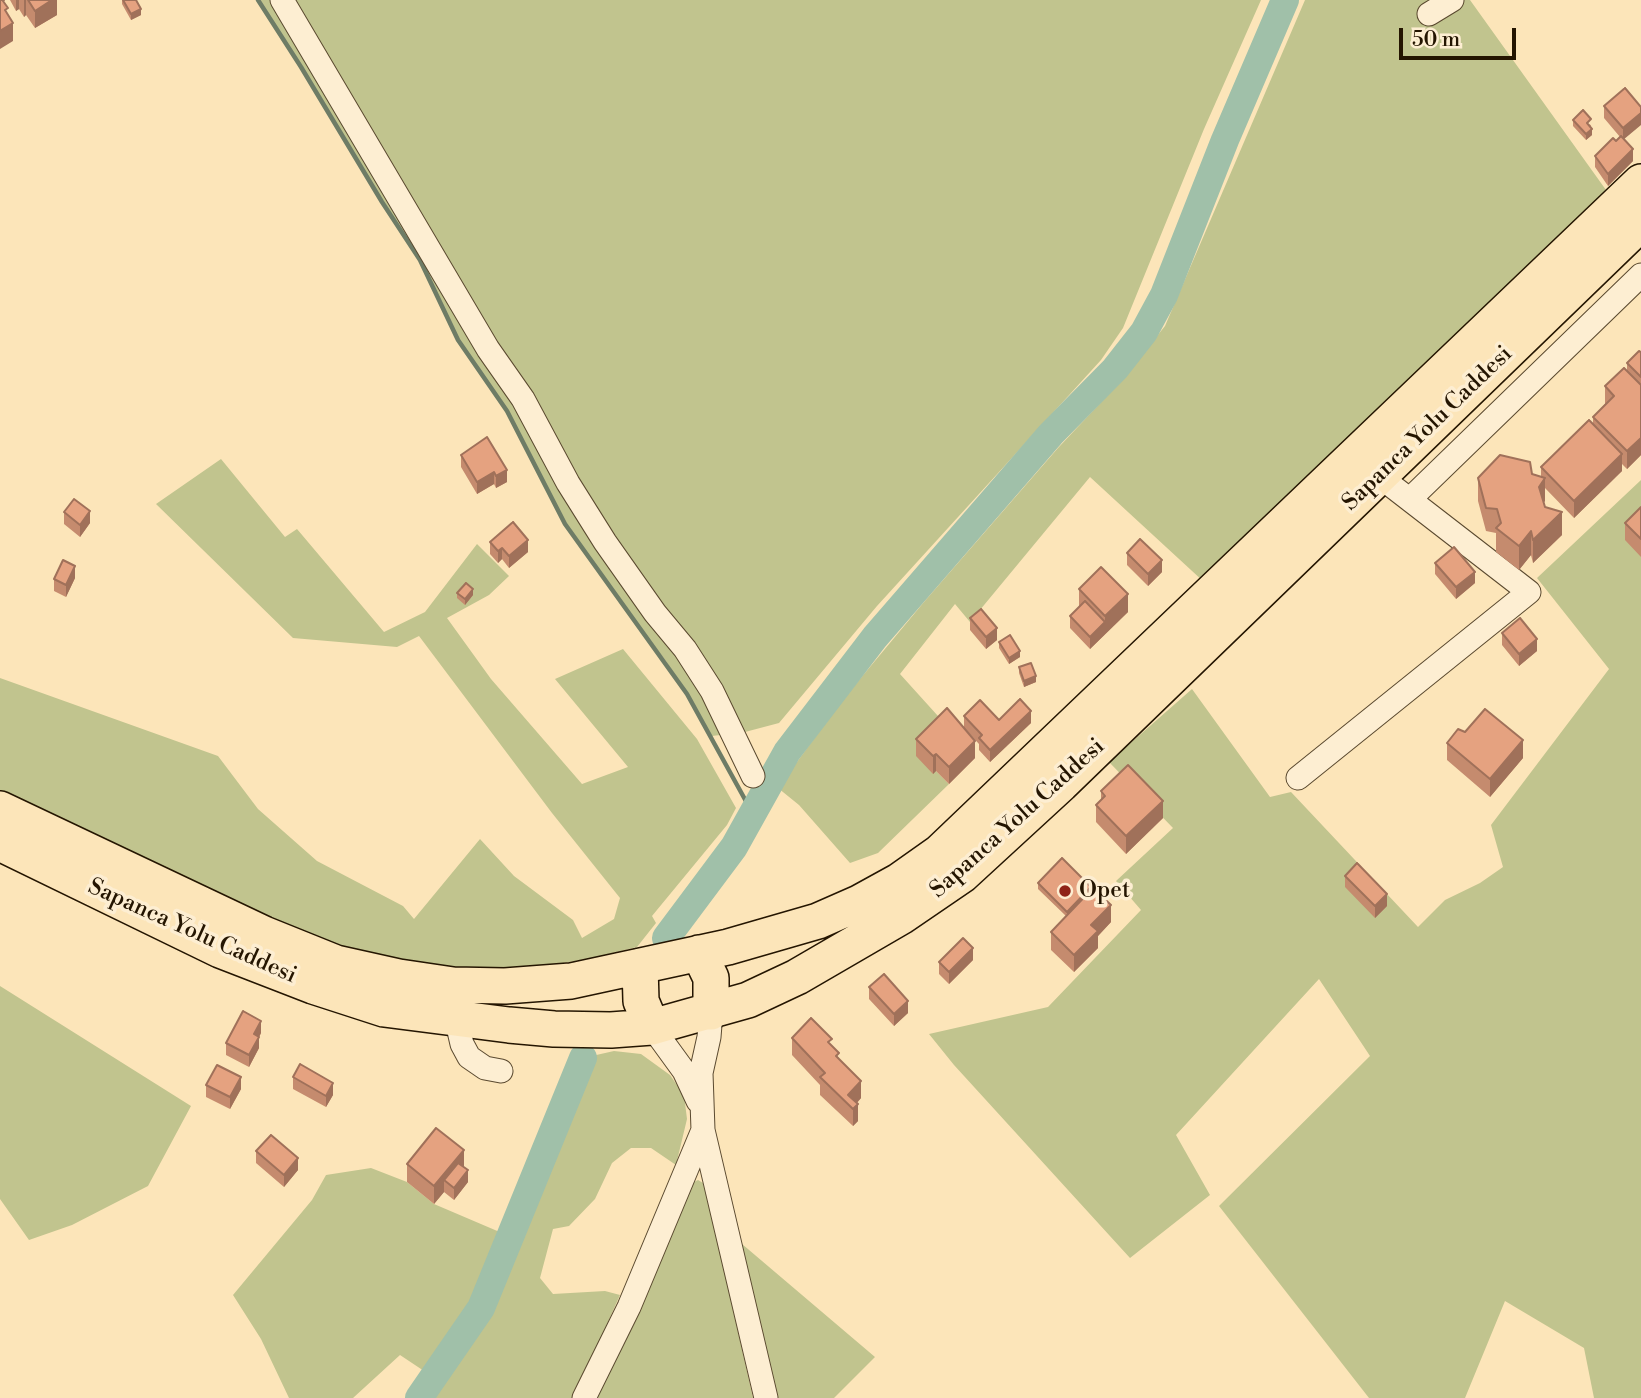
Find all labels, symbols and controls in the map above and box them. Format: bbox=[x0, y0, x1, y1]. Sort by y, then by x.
scale bar bbox=[1403, 14, 1520, 58]
text: 50 m bbox=[1412, 27, 1460, 53]
street label: Sapanca Yolu Caddesi bbox=[1337, 341, 1519, 517]
street label: Sapanca Yolu Caddesi bbox=[925, 733, 1111, 905]
street label: Sapanca Yolu Caddesi bbox=[83, 874, 301, 990]
place label: Opet bbox=[1079, 877, 1130, 905]
marker: Opet bbox=[1057, 883, 1073, 899]

